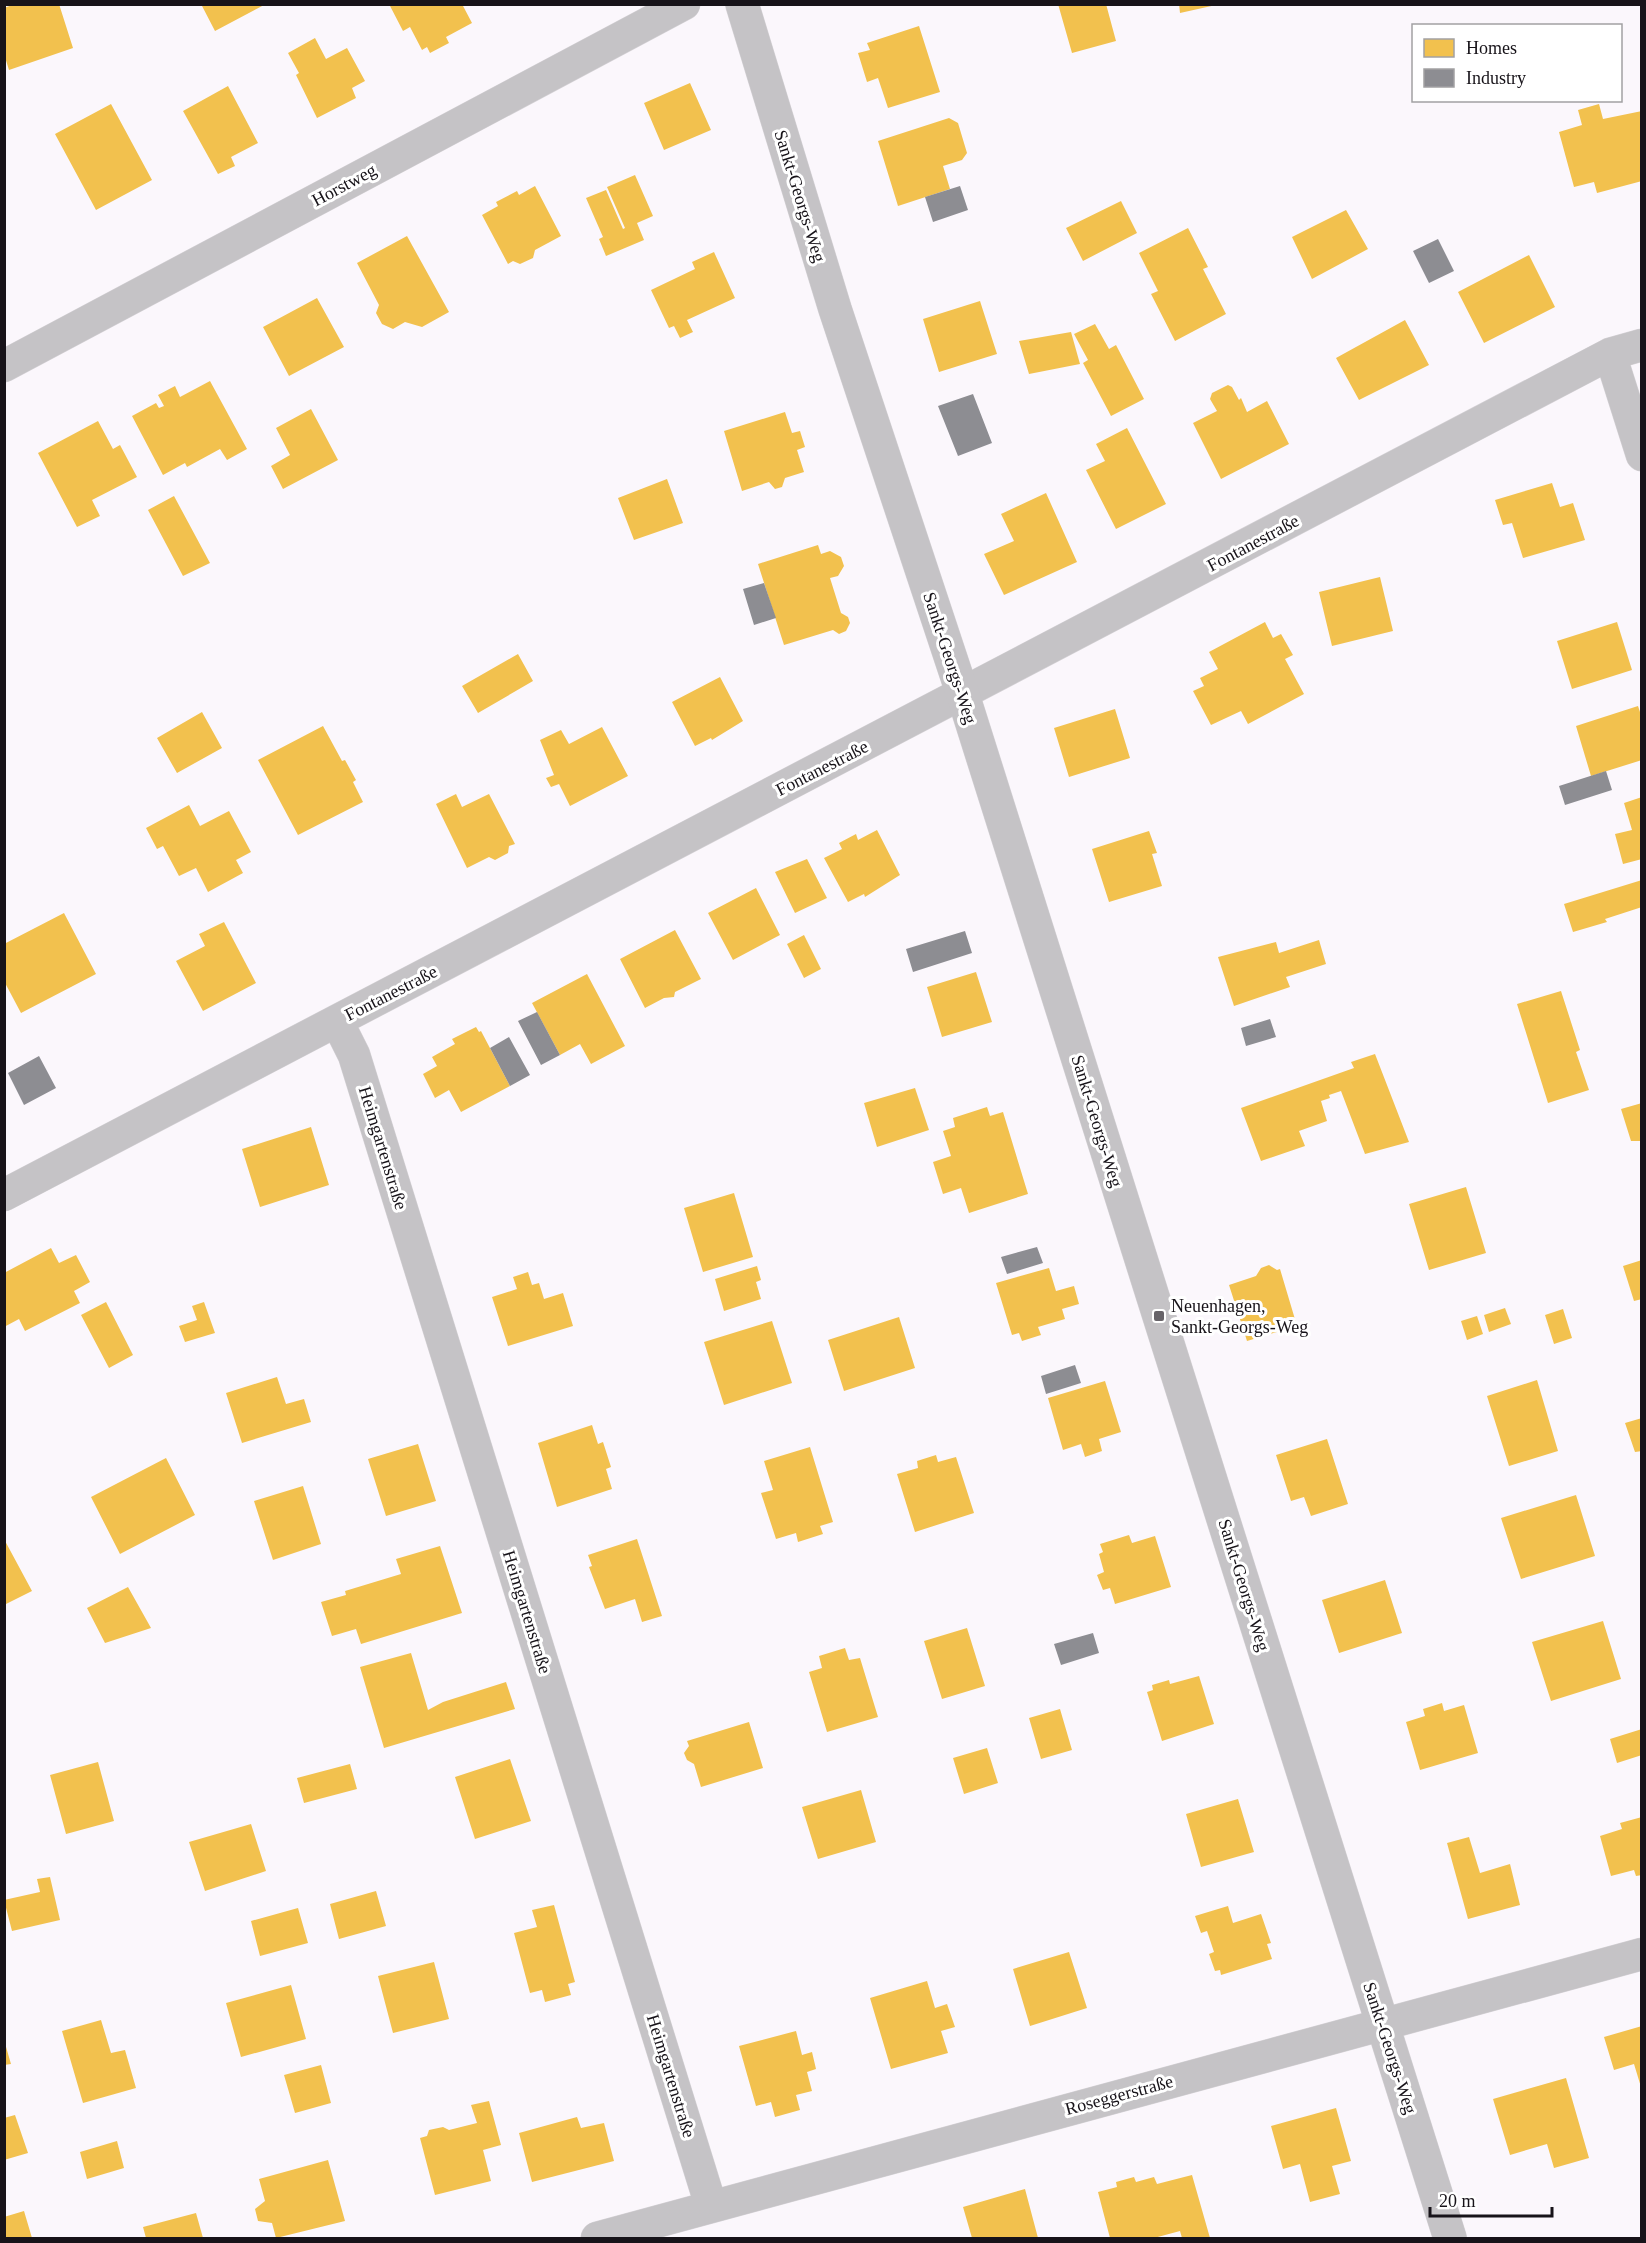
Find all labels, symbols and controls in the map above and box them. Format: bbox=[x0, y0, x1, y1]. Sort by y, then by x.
legend bbox=[1412, 24, 1622, 102]
text: Homes bbox=[1466, 38, 1517, 58]
text: Industry bbox=[1466, 68, 1526, 88]
street label: Sankt-Georgs-Weg bbox=[770, 127, 830, 265]
street label: Horstweg bbox=[308, 160, 380, 210]
street label: Fontanestraße bbox=[1204, 510, 1302, 576]
street label: Sankt-Georgs-Weg bbox=[919, 590, 981, 726]
street label: Fontanestraße bbox=[772, 736, 872, 800]
street label: Fontanestraße bbox=[341, 961, 441, 1025]
street label: Sankt-Georgs-Weg bbox=[1067, 1052, 1127, 1190]
street label: Heimgartenstraße bbox=[355, 1084, 411, 1212]
place label: Neuenhagen, Sankt-Georgs-Weg bbox=[1171, 1296, 1308, 1337]
marker: Neuenhagen, Sankt-Georgs-Weg bbox=[1152, 1309, 1166, 1323]
street label: Sankt-Georgs-Weg bbox=[1214, 1516, 1274, 1654]
street label: Heimgartenstraße bbox=[499, 1548, 555, 1676]
street label: Sankt-Georgs-Weg bbox=[1359, 1980, 1421, 2116]
street label: Heimgartenstraße bbox=[643, 2012, 699, 2140]
street label: Roseggerstraße bbox=[1063, 2071, 1175, 2119]
scale bar bbox=[1430, 2180, 1552, 2218]
text: 20 m bbox=[1439, 2191, 1476, 2211]

